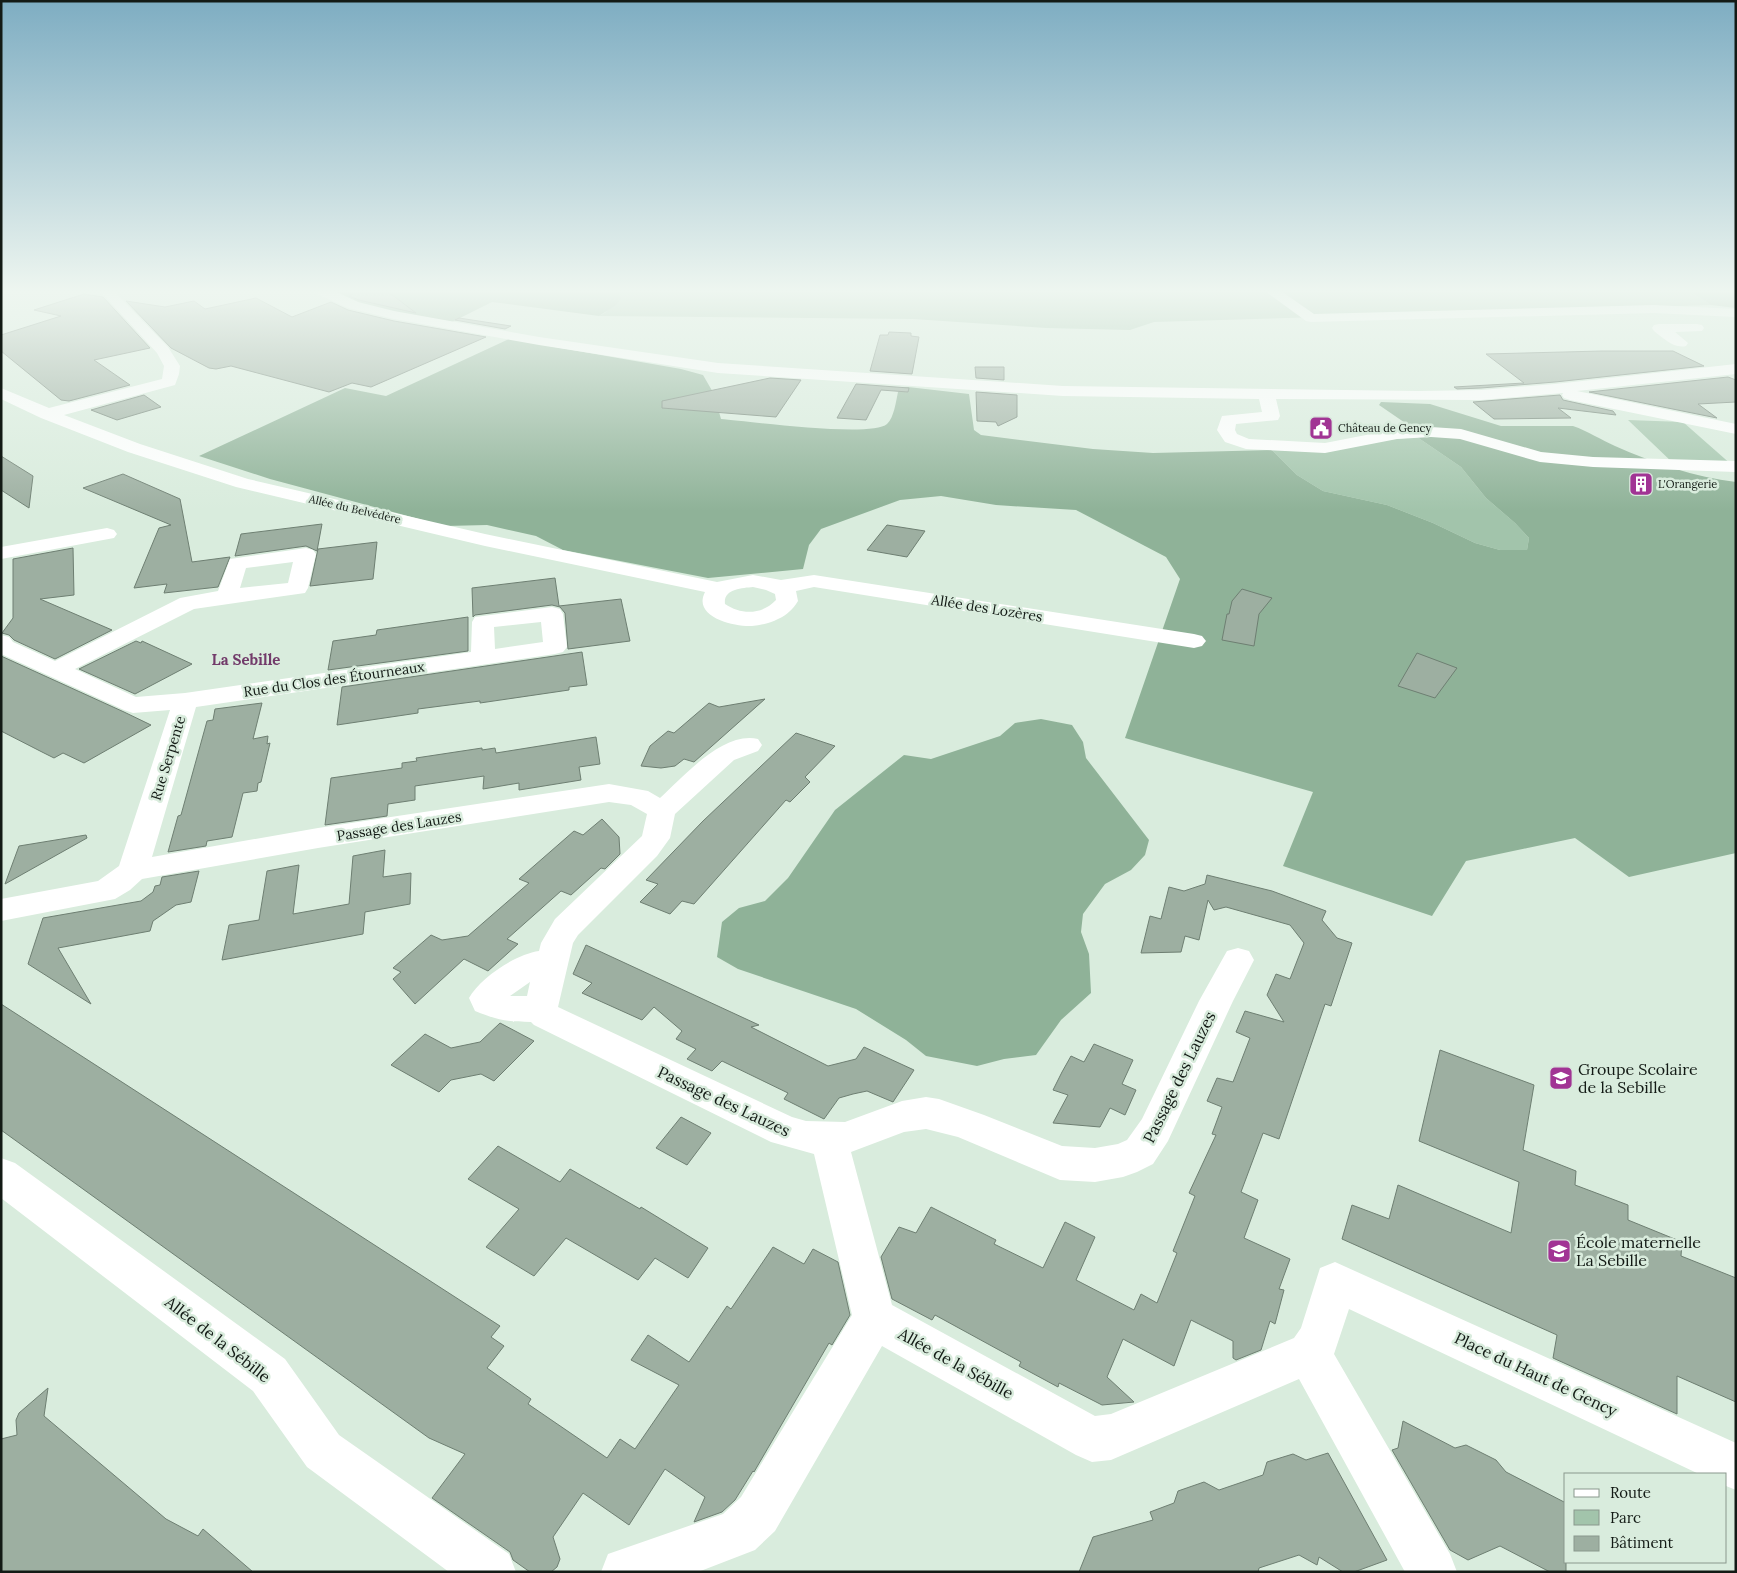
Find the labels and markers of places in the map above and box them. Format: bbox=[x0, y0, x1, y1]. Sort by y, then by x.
public building icon: Château de Gency bbox=[1308, 415, 1334, 441]
place label: Château de Gency bbox=[1338, 421, 1431, 435]
building icon: L'Orangerie bbox=[1628, 471, 1654, 497]
place label: L'Orangerie bbox=[1658, 477, 1717, 491]
place label: Groupe Scolaire de la Sebille bbox=[1578, 1059, 1698, 1097]
school or university icon: Groupe Scolaire de la Sebille bbox=[1548, 1065, 1574, 1091]
place label: École maternelle La Sebille bbox=[1576, 1232, 1701, 1270]
school or university icon: École maternelle La Sebille bbox=[1546, 1238, 1572, 1264]

